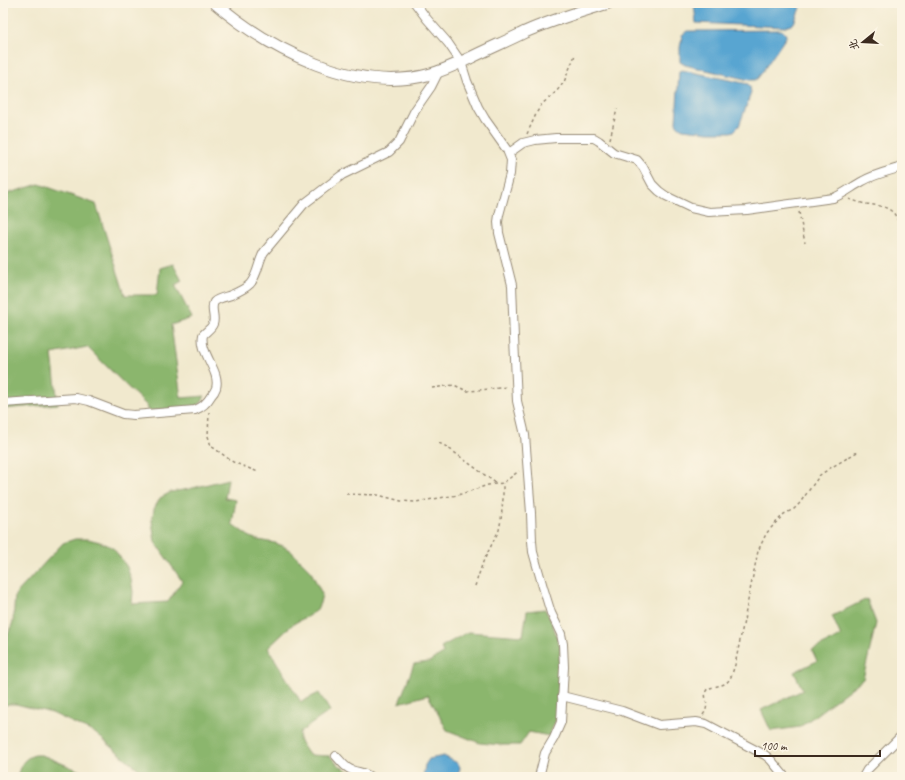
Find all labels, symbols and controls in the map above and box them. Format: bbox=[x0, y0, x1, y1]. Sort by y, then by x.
north arrow bbox=[843, 22, 883, 62]
text: 北 bbox=[845, 38, 862, 52]
scale bar bbox=[755, 732, 880, 758]
text: 100 m bbox=[761, 738, 788, 754]

